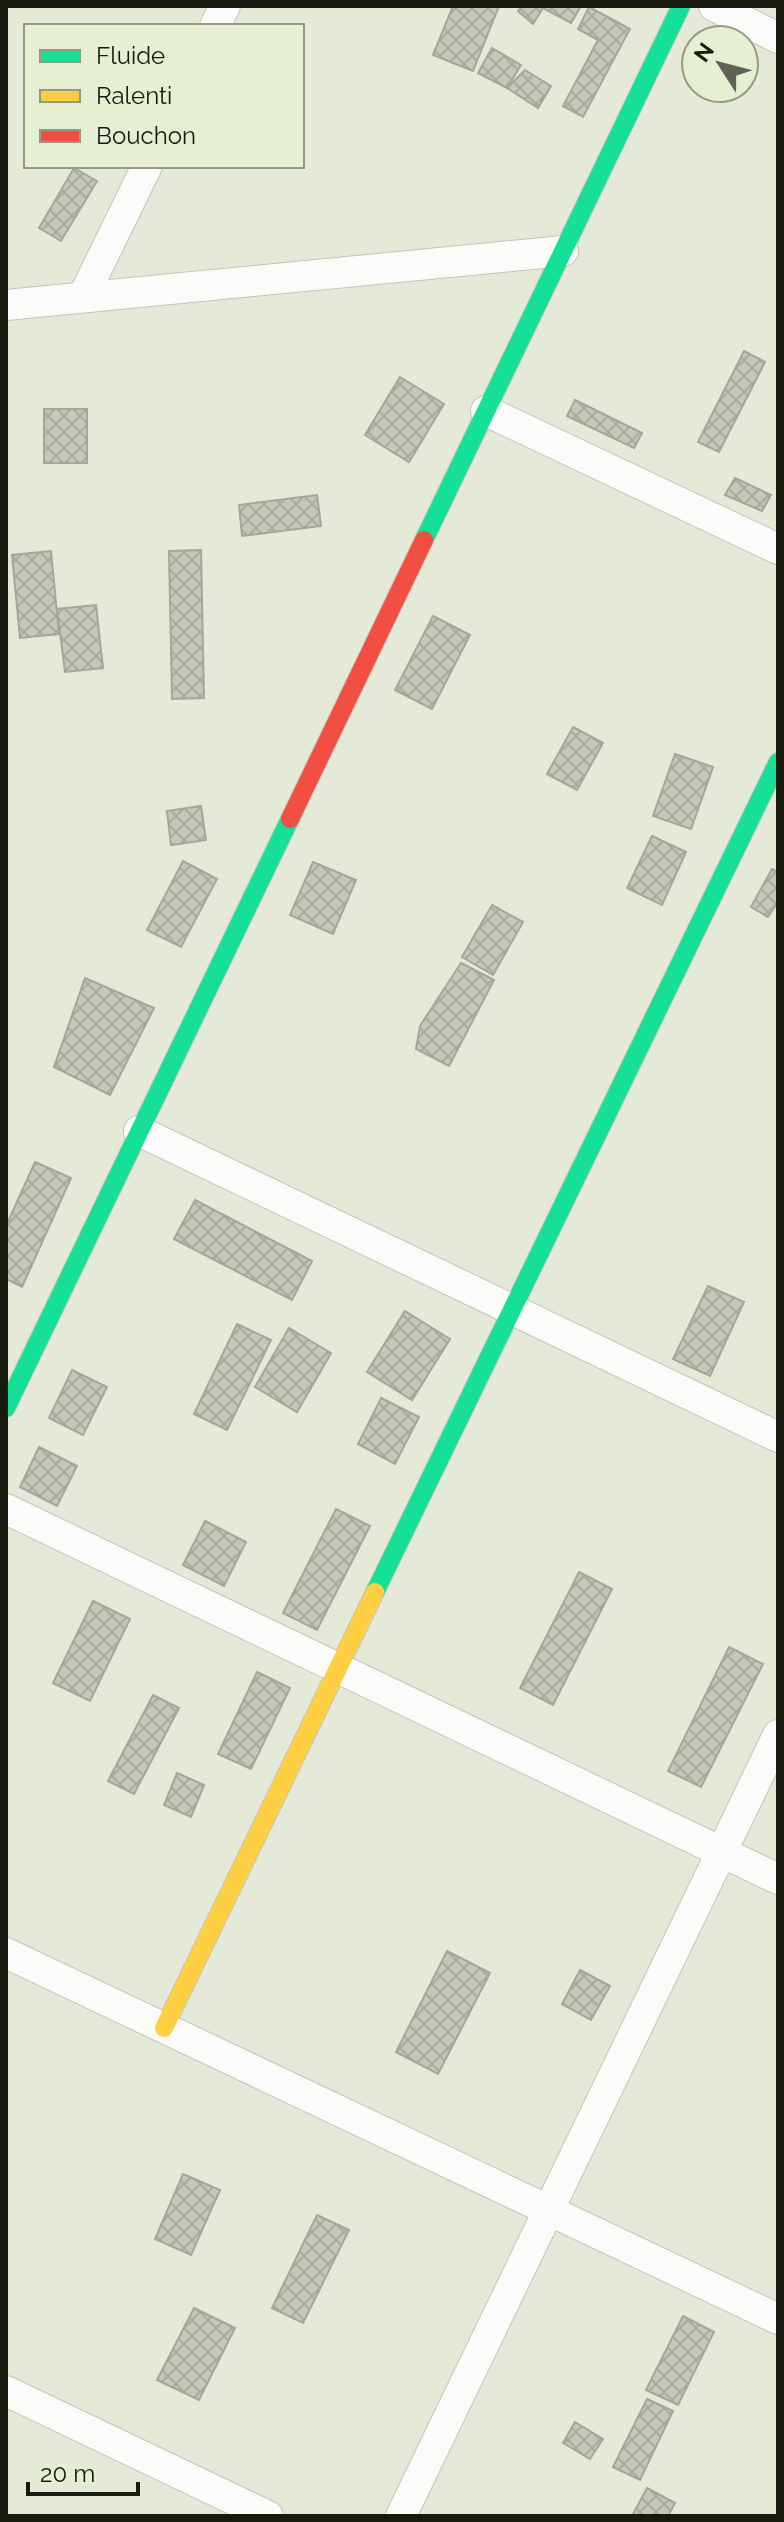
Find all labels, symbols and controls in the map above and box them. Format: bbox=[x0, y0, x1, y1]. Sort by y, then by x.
legend bbox=[24, 24, 304, 168]
north arrow bbox=[680, 24, 760, 104]
text: N bbox=[688, 38, 719, 67]
text: Fluide bbox=[96, 41, 165, 70]
text: Ralenti bbox=[96, 81, 172, 110]
text: Bouchon bbox=[96, 121, 196, 150]
scale bar bbox=[28, 2446, 138, 2496]
text: 20 m bbox=[40, 2459, 95, 2488]

